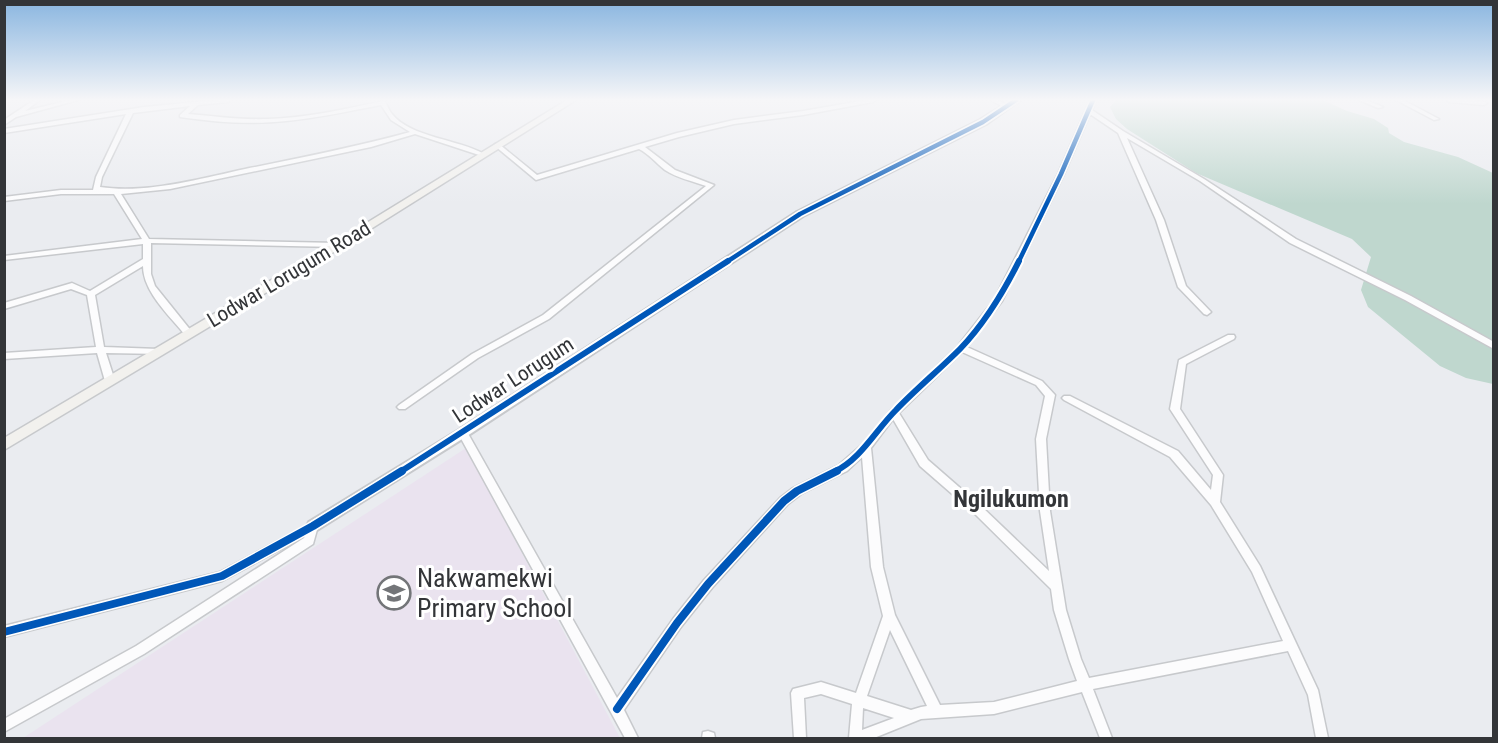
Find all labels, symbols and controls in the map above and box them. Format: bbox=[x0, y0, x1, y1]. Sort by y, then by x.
street label: Lodwar Lorugum Road bbox=[203, 216, 375, 332]
street label: Lodwar Lorugum bbox=[448, 332, 578, 428]
district label: Ngilukumon bbox=[953, 485, 1069, 513]
place label: Nakwamekwi Primary School bbox=[417, 563, 572, 623]
school or university icon: Nakwamekwi Primary School bbox=[376, 575, 412, 611]

